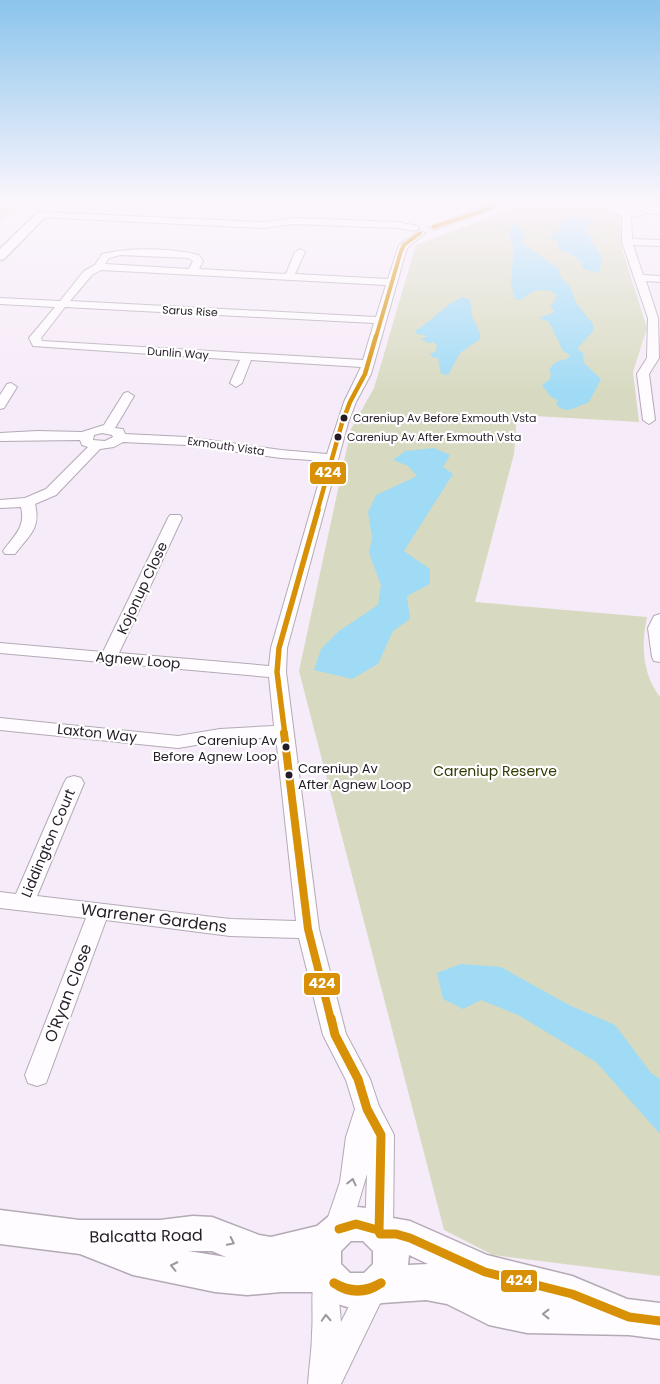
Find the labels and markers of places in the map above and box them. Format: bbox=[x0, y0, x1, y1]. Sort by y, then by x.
place label: Careniup Av Before Exmouth Vsta bbox=[353, 410, 537, 426]
marker: Careniup Av Before Exmouth Vsta bbox=[339, 413, 349, 423]
place label: Careniup Av After Exmouth Vsta bbox=[347, 429, 521, 445]
marker: Careniup Av After Exmouth Vsta bbox=[333, 432, 343, 442]
place label: Careniup Av Before Agnew Loop bbox=[153, 731, 278, 766]
marker: Careniup Av Before Agnew Loop bbox=[281, 742, 291, 752]
place label: Careniup Av After Agnew Loop bbox=[298, 759, 411, 794]
marker: Careniup Av After Agnew Loop bbox=[284, 770, 294, 780]

